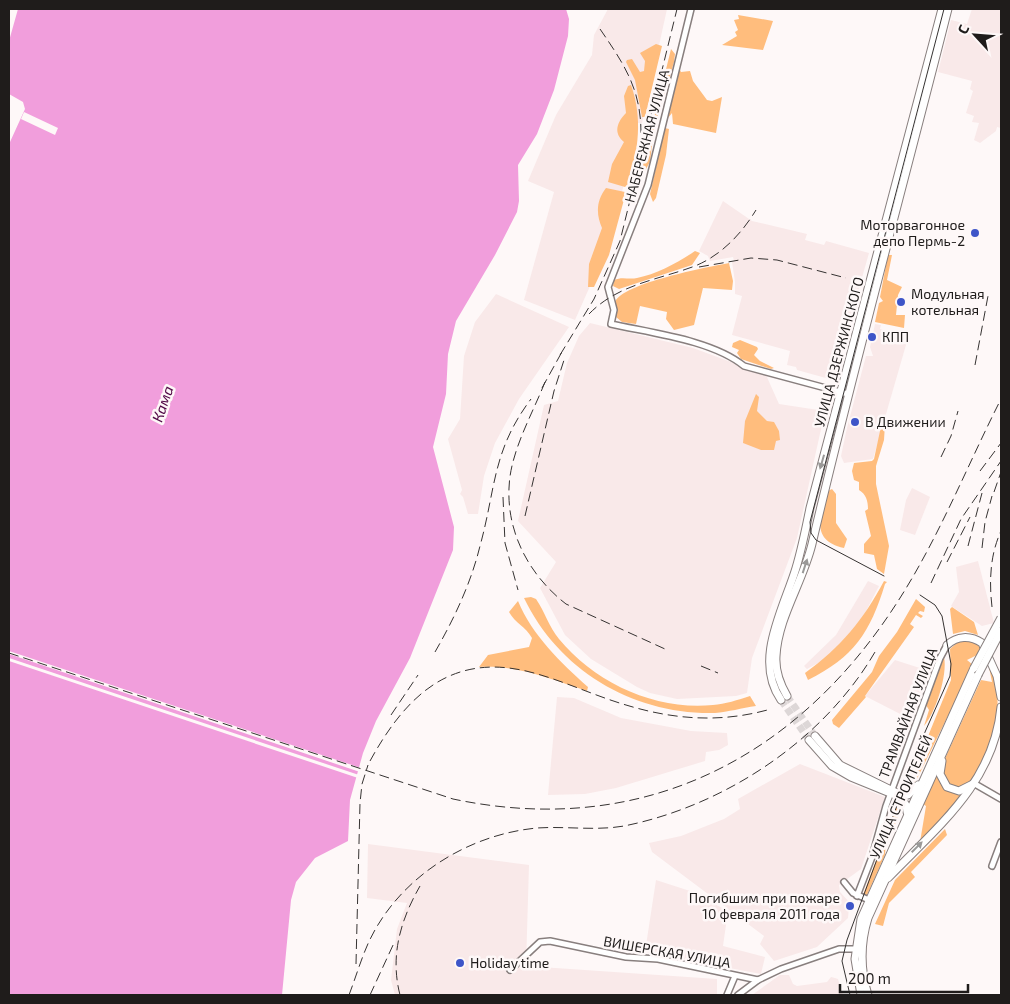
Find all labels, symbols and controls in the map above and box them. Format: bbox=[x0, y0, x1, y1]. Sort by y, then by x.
north arrow bbox=[950, 10, 1000, 60]
text: С bbox=[953, 22, 972, 37]
street label: НАБЕРЕЖНАЯ УЛИЦА bbox=[621, 67, 673, 204]
place label: Моторвагонное депо Пермь-2 bbox=[860, 216, 965, 249]
marker: Моторвагонное депо Пермь-2 bbox=[969, 227, 981, 239]
street label: УЛИЦА ДЗЕРЖИНСКОГО bbox=[810, 275, 867, 429]
place label: Модульная котельная bbox=[911, 285, 985, 318]
marker: Модульная котельная bbox=[895, 296, 907, 308]
place label: КПП bbox=[882, 328, 909, 345]
marker: КПП bbox=[866, 331, 878, 343]
water label: Кама bbox=[147, 383, 177, 424]
place label: В Движении bbox=[865, 413, 946, 430]
marker: В Движении bbox=[849, 416, 861, 428]
one-way arrow bbox=[818, 454, 826, 469]
one-way arrow bbox=[801, 559, 809, 574]
street label: ТРАМВАЙНАЯ УЛИЦА bbox=[875, 645, 940, 781]
street label: УЛИЦА СТРОИТЕЛЕЙ bbox=[866, 732, 935, 861]
one-way arrow bbox=[911, 841, 923, 853]
place label: Погибшим при пожаре 10 февраля 2011 года bbox=[689, 889, 840, 922]
marker: Погибшим при пожаре 10 февраля 2011 года bbox=[844, 900, 856, 912]
street label: ВИШЕРСКАЯ УЛИЦА bbox=[602, 932, 732, 971]
place label: Holiday time bbox=[470, 954, 549, 971]
marker: Holiday time bbox=[454, 957, 466, 969]
scale bar bbox=[840, 962, 968, 994]
text: 200 m bbox=[848, 969, 891, 987]

